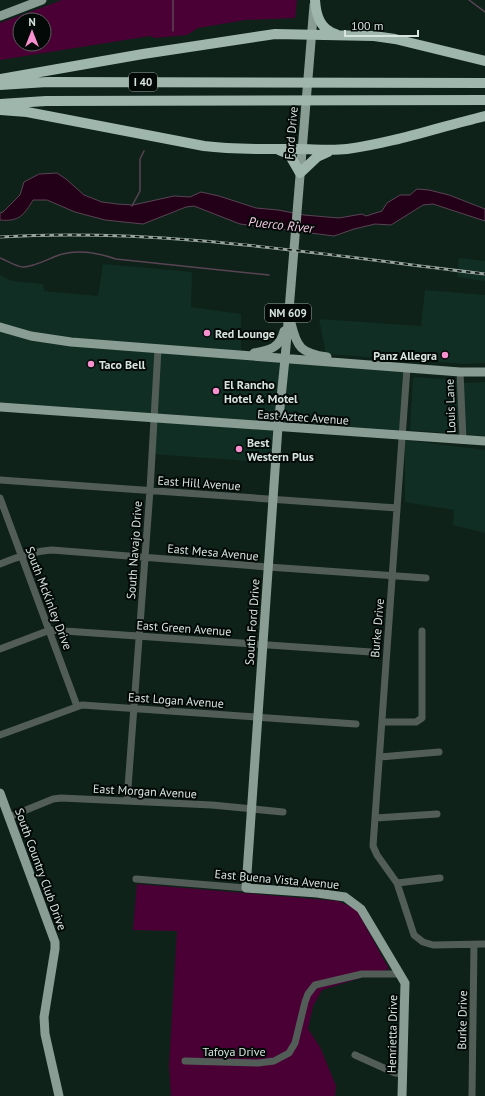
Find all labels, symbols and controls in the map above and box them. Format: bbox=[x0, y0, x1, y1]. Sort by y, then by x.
north arrow bbox=[12, 12, 52, 52]
scale bar bbox=[345, 12, 418, 38]
text: N bbox=[28, 15, 36, 29]
text: 100 m bbox=[351, 18, 384, 33]
road number: I 40 bbox=[129, 73, 157, 91]
street label: Ford Drive bbox=[281, 106, 301, 160]
water label: Puerco River bbox=[248, 213, 315, 237]
road number: NM 609 bbox=[265, 304, 311, 322]
place label: Red Lounge bbox=[215, 326, 275, 341]
marker: Red Lounge bbox=[202, 328, 212, 338]
place label: Panz Allegra bbox=[373, 348, 437, 363]
marker: Panz Allegra bbox=[440, 350, 450, 360]
place label: Taco Bell bbox=[99, 357, 146, 372]
marker: Taco Bell bbox=[86, 359, 96, 369]
place label: El Rancho Hotel & Motel bbox=[224, 377, 298, 406]
street label: Louis Lane bbox=[442, 379, 458, 433]
marker: El Rancho Hotel & Motel bbox=[211, 386, 221, 396]
street label: East Aztec Avenue bbox=[257, 406, 349, 428]
place label: Best Western Plus bbox=[247, 435, 314, 464]
marker: Best Western Plus bbox=[234, 444, 244, 454]
street label: East Hill Avenue bbox=[157, 473, 241, 493]
street label: South Navajo Drive bbox=[123, 500, 145, 600]
street label: East Mesa Avenue bbox=[167, 541, 259, 563]
street label: South McKinley Drive bbox=[22, 544, 76, 652]
street label: South Ford Drive bbox=[242, 578, 262, 666]
street label: Burke Drive bbox=[367, 598, 387, 658]
street label: East Green Avenue bbox=[136, 617, 232, 639]
street label: East Logan Avenue bbox=[128, 689, 224, 711]
street label: East Morgan Avenue bbox=[93, 781, 197, 801]
street label: South Country Club Drive bbox=[12, 806, 70, 932]
street label: East Buena Vista Avenue bbox=[214, 866, 340, 892]
street label: Burke Drive bbox=[454, 990, 470, 1050]
street label: Henrietta Drive bbox=[384, 995, 400, 1073]
street label: Tafoya Drive bbox=[203, 1044, 265, 1059]

